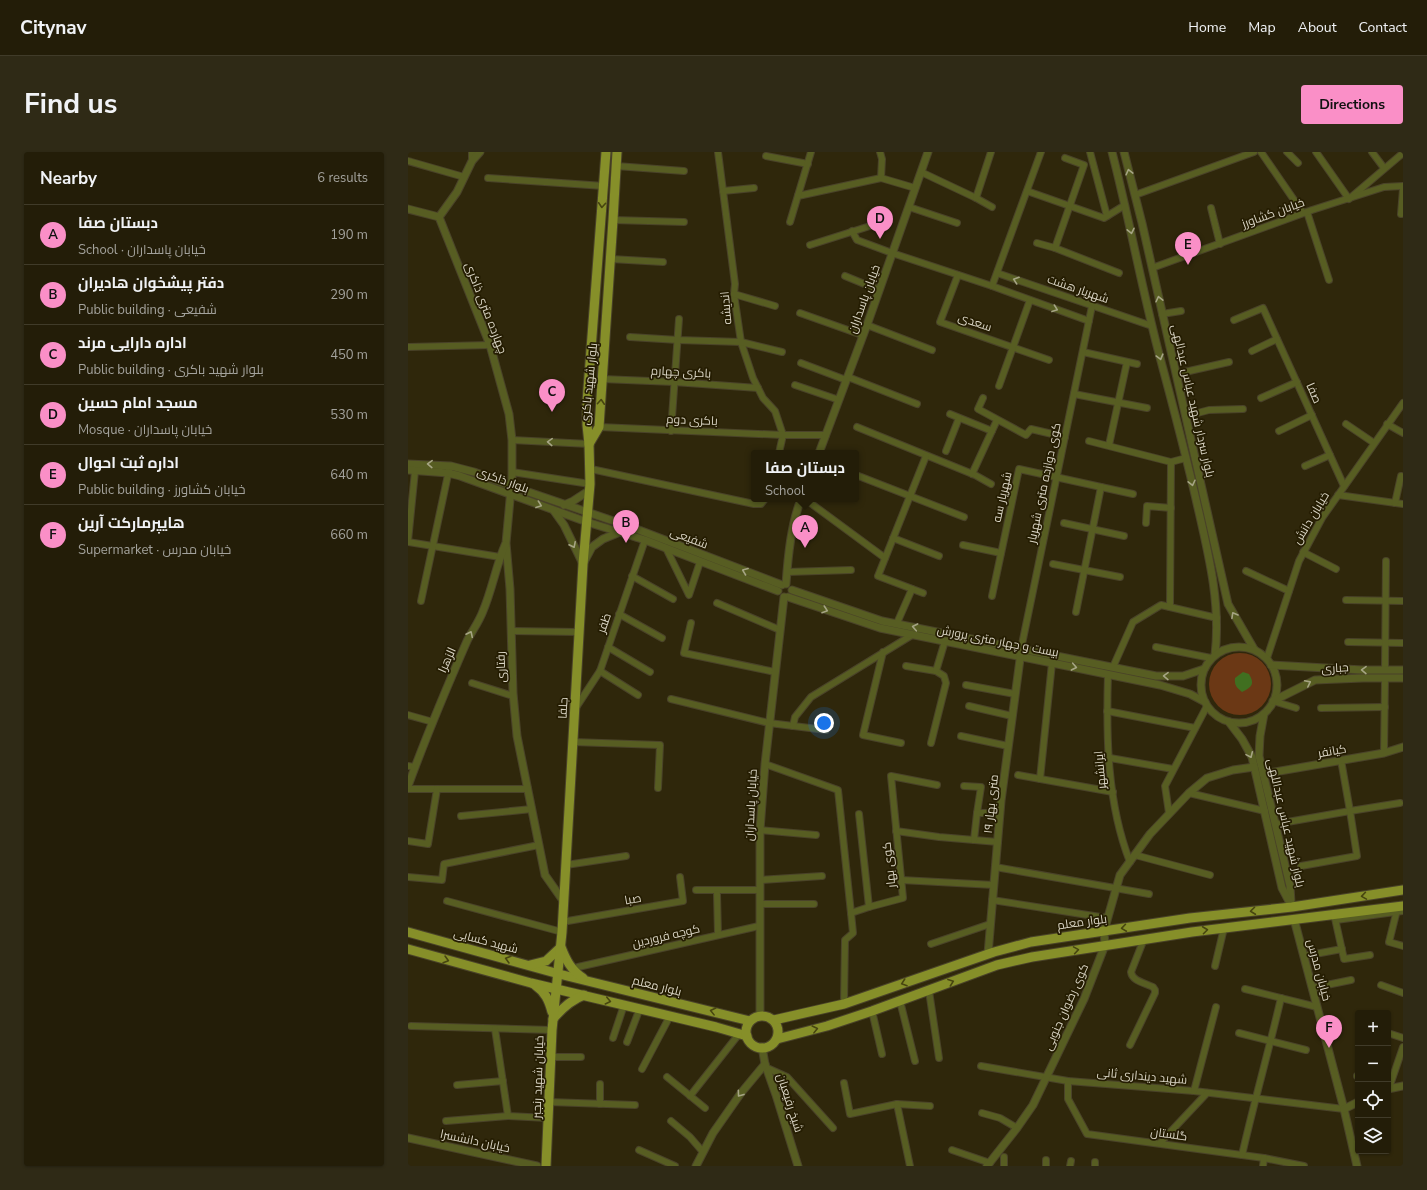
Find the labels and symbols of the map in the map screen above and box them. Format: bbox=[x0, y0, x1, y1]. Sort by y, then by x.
one-way arrow bbox=[1125, 169, 1134, 176]
street label: خیابان کشاورز bbox=[1238, 194, 1307, 232]
one-way arrow bbox=[598, 202, 607, 208]
pin: D bbox=[867, 206, 893, 239]
one-way arrow bbox=[1127, 228, 1135, 234]
pin: E bbox=[1175, 232, 1201, 265]
street label: چهارده متری ذاکری bbox=[460, 260, 511, 356]
street label: خیابان پاسداران bbox=[844, 262, 885, 336]
street label: شهریار هشت bbox=[1045, 271, 1111, 307]
one-way arrow bbox=[1012, 276, 1019, 285]
street label: اندیشه bbox=[717, 291, 735, 325]
one-way arrow bbox=[1155, 296, 1163, 302]
one-way arrow bbox=[1051, 304, 1058, 312]
street label: سعدی bbox=[956, 309, 994, 335]
street label: بلوار سردار شهید عباس عبدالهی bbox=[1168, 323, 1218, 479]
street label: بلوار شهید باکری bbox=[577, 342, 601, 426]
one-way arrow bbox=[1155, 354, 1164, 361]
street label: باکری چهارم bbox=[650, 362, 712, 383]
pin: C bbox=[539, 379, 565, 412]
street label: صفا bbox=[1302, 380, 1326, 406]
one-way arrow bbox=[596, 399, 605, 405]
street label: باکری دوم bbox=[666, 411, 718, 429]
street label: کوی دوازده متری شهریار bbox=[1023, 421, 1065, 546]
one-way arrow bbox=[547, 437, 554, 446]
one-way arrow bbox=[427, 460, 433, 469]
street label: بلوار ذاکری bbox=[475, 463, 531, 497]
street label: شهریار سه bbox=[988, 470, 1016, 524]
one-way arrow bbox=[1188, 480, 1196, 487]
street label: خیابان دانش bbox=[1289, 489, 1333, 547]
one-way arrow bbox=[536, 501, 543, 509]
pin: B bbox=[613, 510, 639, 543]
pin: A bbox=[792, 515, 818, 548]
street label: شفیعی bbox=[668, 523, 710, 553]
one-way arrow bbox=[568, 540, 576, 548]
one-way arrow bbox=[742, 567, 749, 575]
one-way arrow bbox=[822, 605, 829, 613]
street label: ظفر bbox=[593, 611, 615, 636]
one-way arrow bbox=[1232, 612, 1239, 620]
street label: بیست و چهار متری پرورش bbox=[936, 621, 1060, 662]
one-way arrow bbox=[912, 624, 918, 632]
one-way arrow bbox=[466, 631, 473, 639]
street label: الزهرا bbox=[434, 645, 460, 675]
street label: رفتاری bbox=[492, 651, 510, 683]
street label: جباری bbox=[1321, 659, 1349, 677]
one-way arrow bbox=[1071, 663, 1077, 671]
one-way arrow bbox=[1361, 666, 1367, 674]
one-way arrow bbox=[1163, 672, 1169, 680]
one-way arrow bbox=[1304, 681, 1311, 688]
street label: جلفا bbox=[554, 697, 572, 719]
your location bbox=[814, 713, 834, 733]
street label: کیانفر bbox=[1315, 741, 1348, 762]
street label: ایرانشهر bbox=[1090, 750, 1110, 791]
one-way arrow bbox=[1245, 751, 1253, 758]
street label: بلوار شهید عباس عبداللهی bbox=[1263, 757, 1309, 889]
street label: خیابان پاسداران bbox=[741, 769, 762, 842]
street label: ۱۹ متری بهار bbox=[980, 774, 1002, 834]
street label: کوی بهار bbox=[879, 841, 899, 890]
street label: صبا bbox=[623, 890, 643, 908]
one-way arrow bbox=[1361, 891, 1368, 899]
one-way arrow bbox=[1250, 906, 1256, 915]
street label: بلوار معلم bbox=[1056, 911, 1108, 933]
street label: کوچه فروردین bbox=[631, 920, 702, 953]
one-way arrow bbox=[1121, 923, 1127, 932]
street label: شهید کسایی bbox=[452, 925, 520, 957]
one-way arrow bbox=[1202, 926, 1208, 935]
street label: خیابان مدرس bbox=[1303, 937, 1335, 1003]
one-way arrow bbox=[1073, 946, 1079, 955]
one-way arrow bbox=[442, 955, 449, 963]
one-way arrow bbox=[504, 955, 511, 964]
street label: کوی رضوان جنوبی bbox=[1040, 961, 1092, 1053]
street label: بلوار معلم bbox=[631, 972, 683, 1000]
one-way arrow bbox=[900, 979, 907, 987]
one-way arrow bbox=[947, 979, 954, 987]
one-way arrow bbox=[605, 996, 612, 1005]
one-way arrow bbox=[709, 1008, 716, 1016]
pin: F bbox=[1316, 1015, 1342, 1048]
one-way arrow bbox=[811, 1025, 818, 1033]
street label: خیابان شهید رنجبر bbox=[529, 1035, 547, 1120]
street label: شهید دینداری ثانی bbox=[1096, 1064, 1188, 1088]
street label: شیخ رفیعیان bbox=[773, 1072, 807, 1134]
one-way arrow bbox=[737, 1090, 745, 1097]
street label: گلستان bbox=[1149, 1123, 1189, 1145]
street label: خیابان دانشسرا bbox=[439, 1126, 511, 1156]

